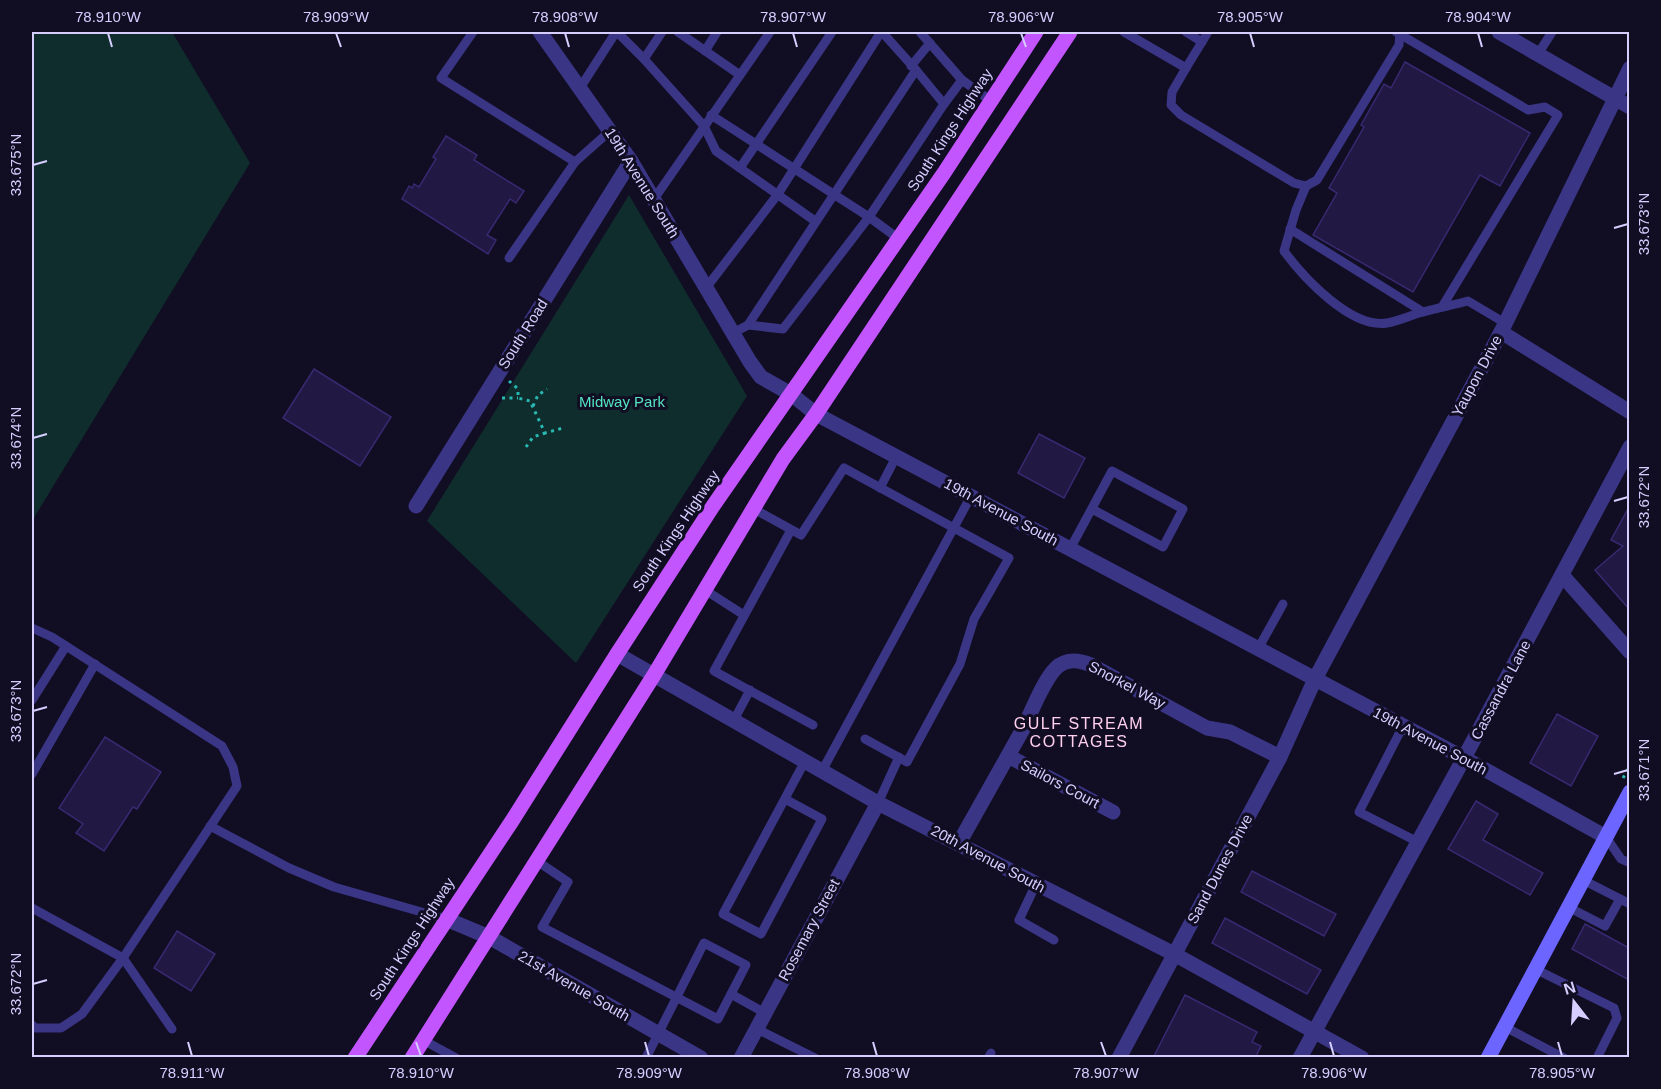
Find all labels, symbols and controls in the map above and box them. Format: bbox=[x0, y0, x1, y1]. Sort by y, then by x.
text: 78.910°W bbox=[75, 8, 142, 25]
text: 78.909°W bbox=[303, 8, 370, 25]
text: 78.908°W bbox=[532, 8, 599, 25]
text: 78.907°W bbox=[760, 8, 827, 25]
text: 78.906°W bbox=[988, 8, 1055, 25]
text: 78.905°W bbox=[1217, 8, 1284, 25]
text: 78.904°W bbox=[1445, 8, 1512, 25]
street label: South Kings Highway bbox=[904, 65, 996, 194]
street label: 19th Avenue South bbox=[602, 125, 683, 241]
text: 33.675°N bbox=[7, 134, 24, 196]
text: 33.673°N bbox=[1635, 193, 1652, 255]
street label: South Road bbox=[494, 296, 551, 372]
street label: Yaupon Drive bbox=[1448, 332, 1505, 419]
park label: Midway Park bbox=[579, 393, 665, 410]
text: 33.674°N bbox=[7, 407, 24, 469]
street label: South Kings Highway bbox=[629, 466, 723, 595]
text: 33.672°N bbox=[1635, 466, 1652, 528]
street label: 19th Avenue South bbox=[941, 474, 1061, 549]
street label: Cassandra Lane bbox=[1467, 637, 1534, 742]
street label: Snorkel Way bbox=[1086, 657, 1169, 712]
text: 33.673°N bbox=[7, 680, 24, 742]
street label: 19th Avenue South bbox=[1370, 703, 1490, 778]
district label: GULF STREAM COTTAGES bbox=[1014, 715, 1144, 750]
text: 33.671°N bbox=[1635, 739, 1652, 801]
street label: Sailors Court bbox=[1018, 756, 1103, 812]
street label: Sand Dunes Drive bbox=[1183, 811, 1256, 926]
street label: 20th Avenue South bbox=[928, 821, 1048, 896]
street label: South Kings Highway bbox=[366, 874, 458, 1003]
street label: Rosemary Street bbox=[775, 875, 843, 983]
street label: 21st Avenue South bbox=[516, 947, 633, 1024]
text: 33.672°N bbox=[7, 953, 24, 1015]
north arrow bbox=[1544, 972, 1604, 1032]
text: N bbox=[1562, 978, 1578, 998]
text: 78.911°W bbox=[160, 1064, 225, 1081]
text: 78.910°W bbox=[388, 1064, 455, 1081]
text: 78.909°W bbox=[616, 1064, 683, 1081]
text: 78.908°W bbox=[844, 1064, 911, 1081]
text: 78.907°W bbox=[1073, 1064, 1140, 1081]
text: 78.906°W bbox=[1301, 1064, 1368, 1081]
text: 78.905°W bbox=[1529, 1064, 1596, 1081]

